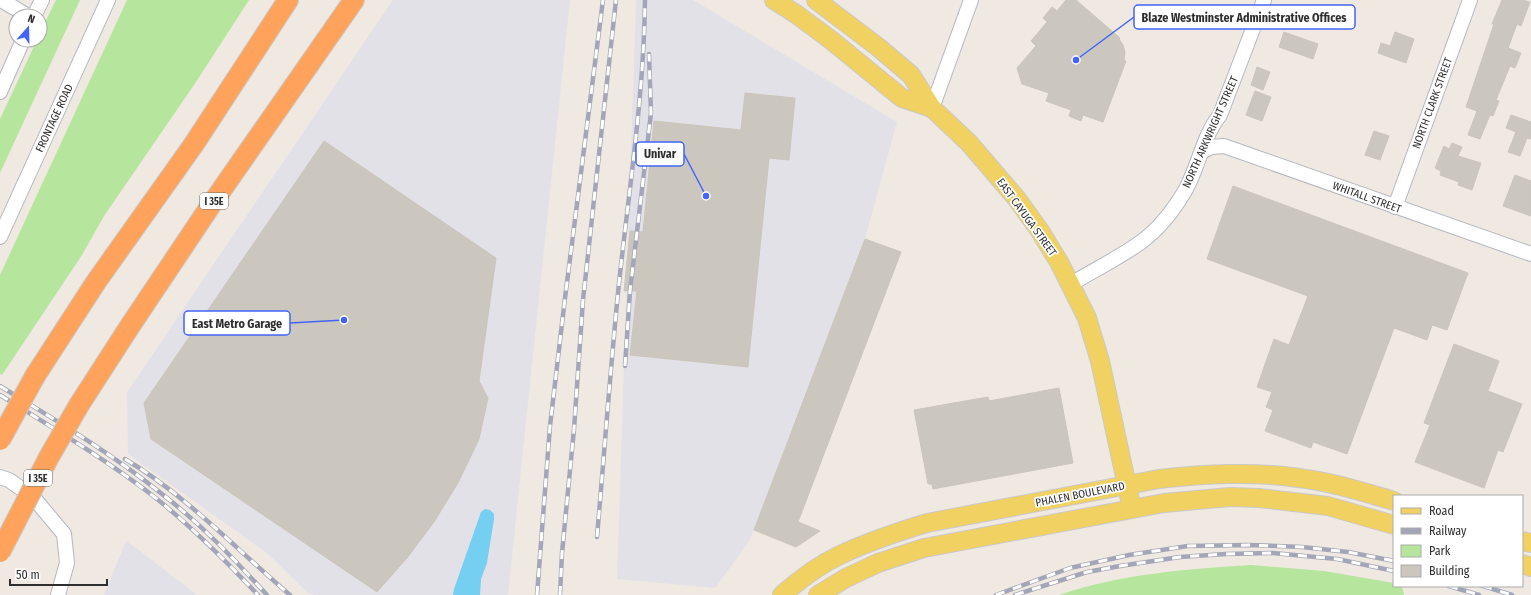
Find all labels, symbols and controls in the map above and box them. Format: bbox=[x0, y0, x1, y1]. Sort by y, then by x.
callout: Blaze Westminster Administrative Offices bbox=[1134, 5, 1355, 29]
north arrow bbox=[8, 8, 48, 48]
text: Blaze Westminster Administrative Offices bbox=[1142, 11, 1347, 25]
text: N bbox=[26, 12, 37, 26]
street label: NORTH CLARK STREET bbox=[1410, 55, 1455, 151]
street label: NORTH ARKWRIGHT STREET bbox=[1180, 74, 1241, 190]
street label: FRONTAGE ROAD bbox=[33, 82, 76, 154]
callout: Univar bbox=[636, 142, 684, 166]
text: Univar bbox=[644, 147, 677, 161]
street label: EAST CAYUGA STREET bbox=[994, 176, 1060, 259]
street label: WHITALL STREET bbox=[1331, 179, 1404, 216]
road number: I 35E bbox=[200, 193, 228, 209]
callout: East Metro Garage bbox=[184, 311, 290, 335]
text: East Metro Garage bbox=[192, 317, 282, 331]
road number: I 35E bbox=[24, 470, 52, 486]
street label: PHALEN BOULEVARD bbox=[1034, 479, 1126, 510]
legend bbox=[1393, 495, 1523, 587]
text: Road bbox=[1429, 504, 1454, 518]
text: Railway bbox=[1429, 524, 1467, 538]
text: Park bbox=[1429, 544, 1451, 558]
scale bar bbox=[10, 561, 107, 587]
text: Building bbox=[1429, 564, 1470, 578]
text: 50 m bbox=[16, 568, 40, 582]

